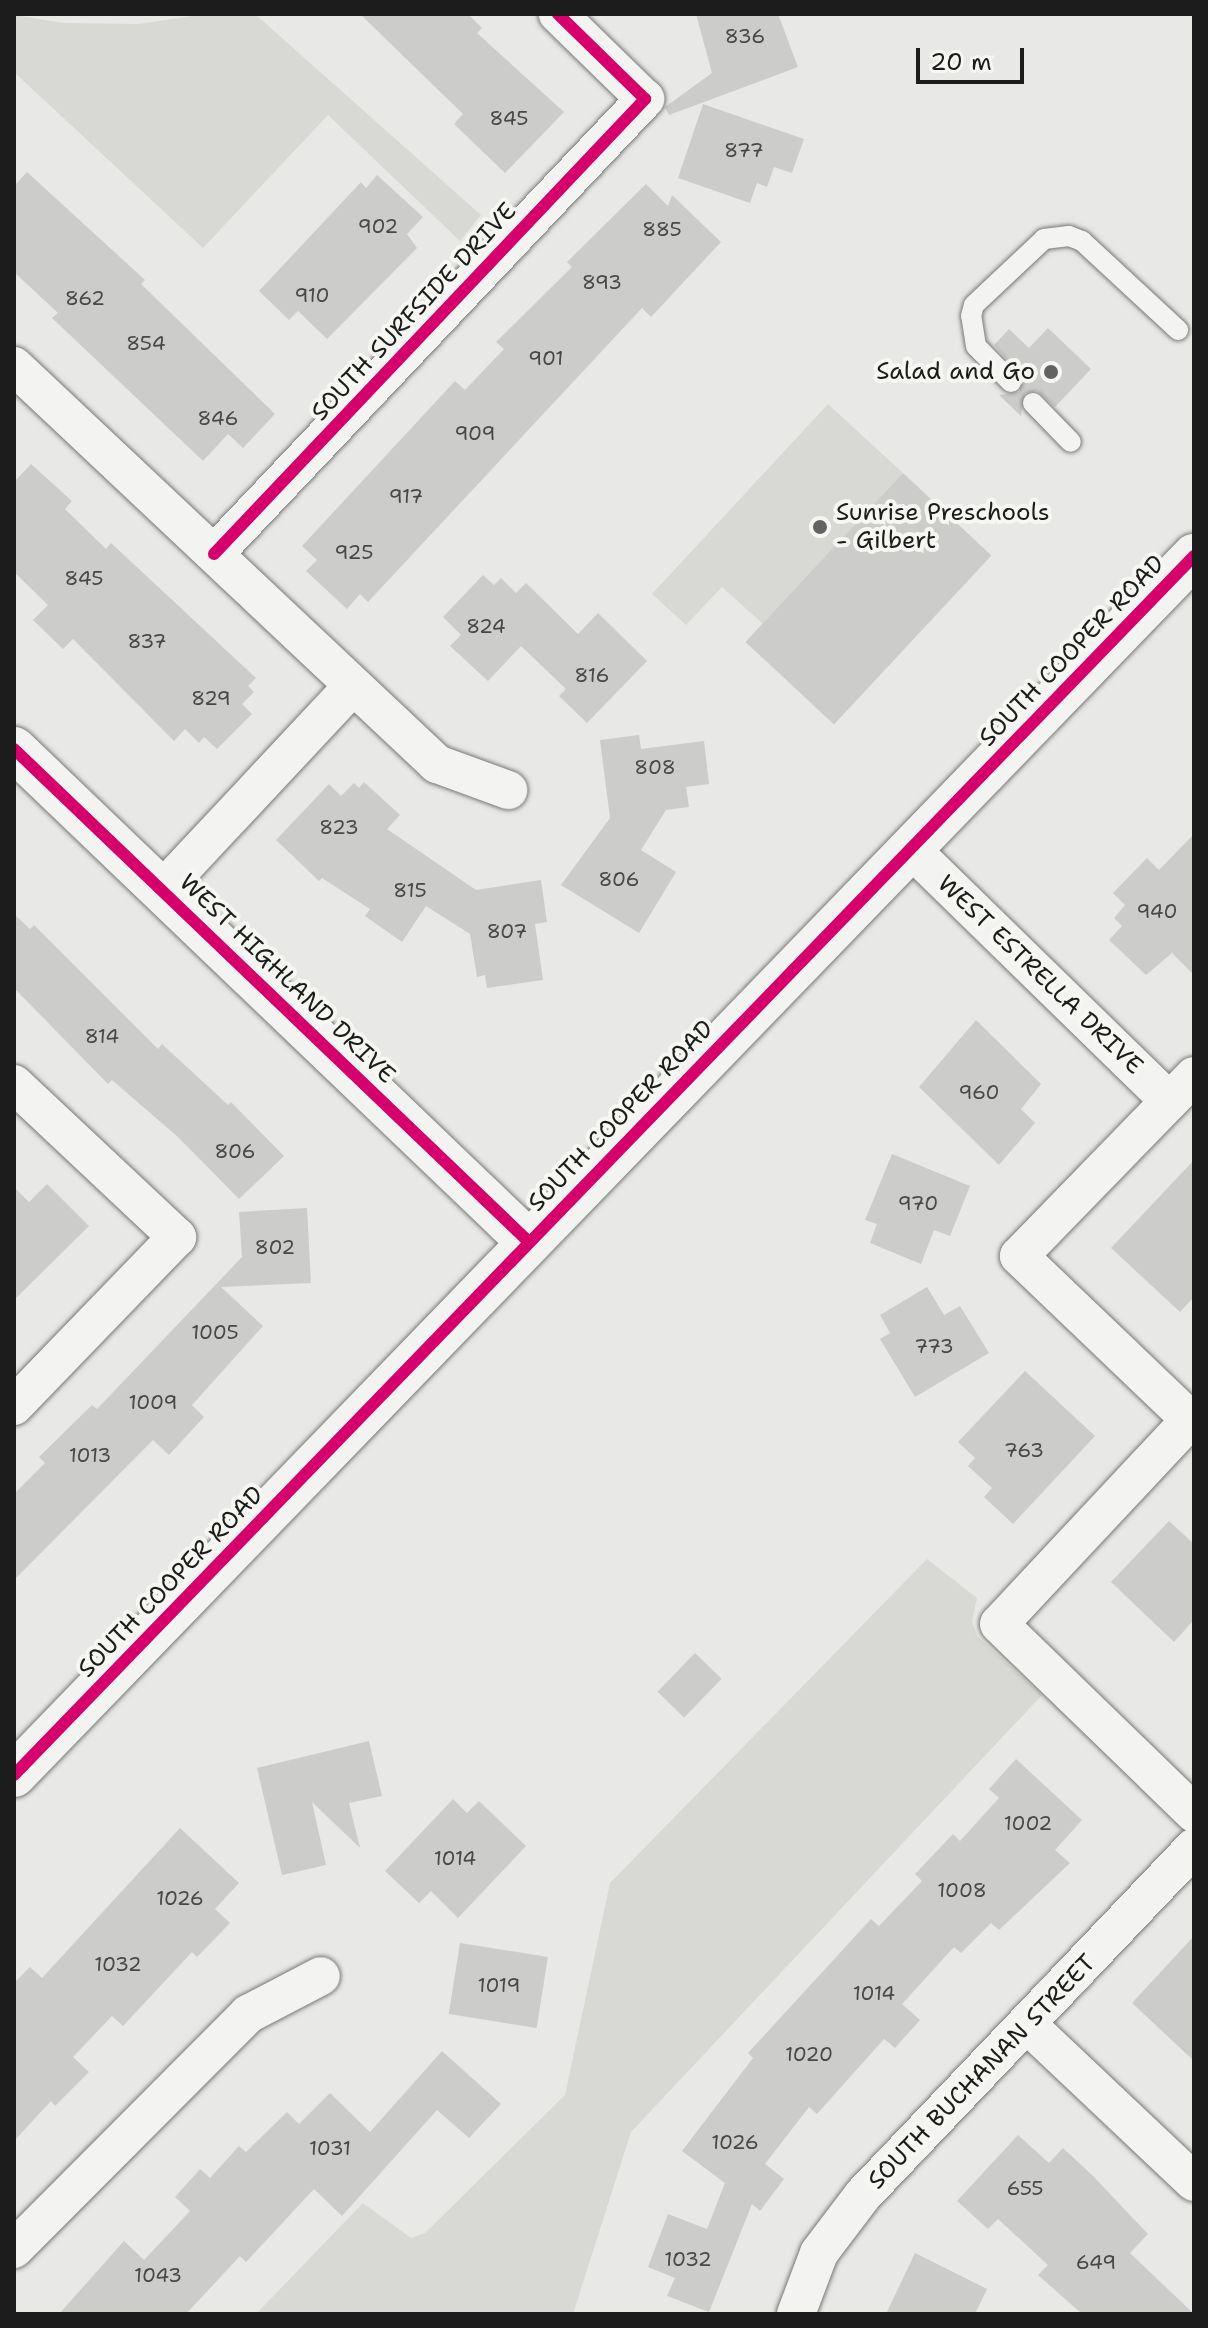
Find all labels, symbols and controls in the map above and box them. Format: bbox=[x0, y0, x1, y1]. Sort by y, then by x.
house number: 836 bbox=[725, 24, 765, 48]
scale bar bbox=[920, 32, 1028, 82]
text: 20 m bbox=[930, 46, 992, 78]
house number: 845 bbox=[490, 106, 528, 130]
house number: 877 bbox=[724, 138, 764, 162]
street label: SOUTH SURFSIDE DRIVE bbox=[305, 197, 523, 427]
house number: 902 bbox=[358, 214, 398, 238]
house number: 885 bbox=[642, 217, 682, 241]
house number: 893 bbox=[582, 270, 622, 294]
house number: 910 bbox=[294, 283, 330, 307]
house number: 862 bbox=[65, 286, 105, 310]
house number: 854 bbox=[126, 331, 166, 355]
house number: 901 bbox=[528, 346, 564, 370]
place label: Salad and Go bbox=[876, 358, 1035, 386]
marker: Salad and Go bbox=[1042, 363, 1060, 381]
house number: 846 bbox=[198, 406, 238, 430]
house number: 909 bbox=[454, 421, 496, 445]
house number: 917 bbox=[389, 484, 423, 508]
place label: Sunrise Preschools - Gilbert bbox=[836, 499, 1050, 555]
marker: Sunrise Preschools - Gilbert bbox=[811, 518, 829, 536]
house number: 925 bbox=[335, 540, 373, 564]
street label: SOUTH COOPER ROAD bbox=[973, 549, 1171, 753]
house number: 845 bbox=[65, 566, 103, 590]
house number: 824 bbox=[466, 614, 506, 638]
house number: 837 bbox=[127, 629, 167, 653]
house number: 816 bbox=[575, 663, 609, 687]
house number: 829 bbox=[191, 686, 231, 710]
house number: 808 bbox=[634, 755, 676, 779]
house number: 823 bbox=[319, 815, 359, 839]
house number: 806 bbox=[598, 867, 640, 891]
street label: WEST HIGHLAND DRIVE bbox=[173, 868, 401, 1090]
street label: WEST ESTRELLA DRIVE bbox=[931, 869, 1149, 1081]
house number: 815 bbox=[393, 878, 427, 902]
house number: 940 bbox=[1136, 899, 1178, 923]
house number: 807 bbox=[487, 919, 527, 943]
street label: SOUTH COOPER ROAD bbox=[522, 1014, 720, 1218]
house number: 814 bbox=[85, 1024, 119, 1048]
house number: 960 bbox=[958, 1080, 1000, 1104]
house number: 806 bbox=[214, 1139, 256, 1163]
house number: 970 bbox=[898, 1191, 938, 1215]
house number: 802 bbox=[255, 1235, 295, 1259]
house number: 1005 bbox=[191, 1320, 239, 1344]
house number: 773 bbox=[914, 1334, 954, 1358]
house number: 1009 bbox=[128, 1390, 178, 1414]
house number: 763 bbox=[1004, 1438, 1044, 1462]
house number: 1013 bbox=[69, 1443, 111, 1467]
street label: SOUTH COOPER ROAD bbox=[72, 1480, 270, 1684]
house number: 1002 bbox=[1004, 1811, 1052, 1835]
house number: 1014 bbox=[434, 1846, 476, 1870]
house number: 1008 bbox=[937, 1878, 987, 1902]
house number: 1026 bbox=[156, 1886, 204, 1910]
street label: SOUTH BUCHANAN STREET bbox=[862, 1949, 1102, 2195]
house number: 1032 bbox=[94, 1952, 142, 1976]
house number: 1019 bbox=[478, 1973, 520, 1997]
house number: 1014 bbox=[853, 1981, 895, 2005]
house number: 1020 bbox=[785, 2042, 833, 2066]
house number: 1026 bbox=[711, 2130, 759, 2154]
house number: 1031 bbox=[309, 2136, 351, 2160]
house number: 655 bbox=[1007, 2176, 1043, 2200]
house number: 1032 bbox=[664, 2247, 712, 2271]
house number: 649 bbox=[1076, 2250, 1116, 2274]
house number: 1043 bbox=[134, 2263, 182, 2287]

